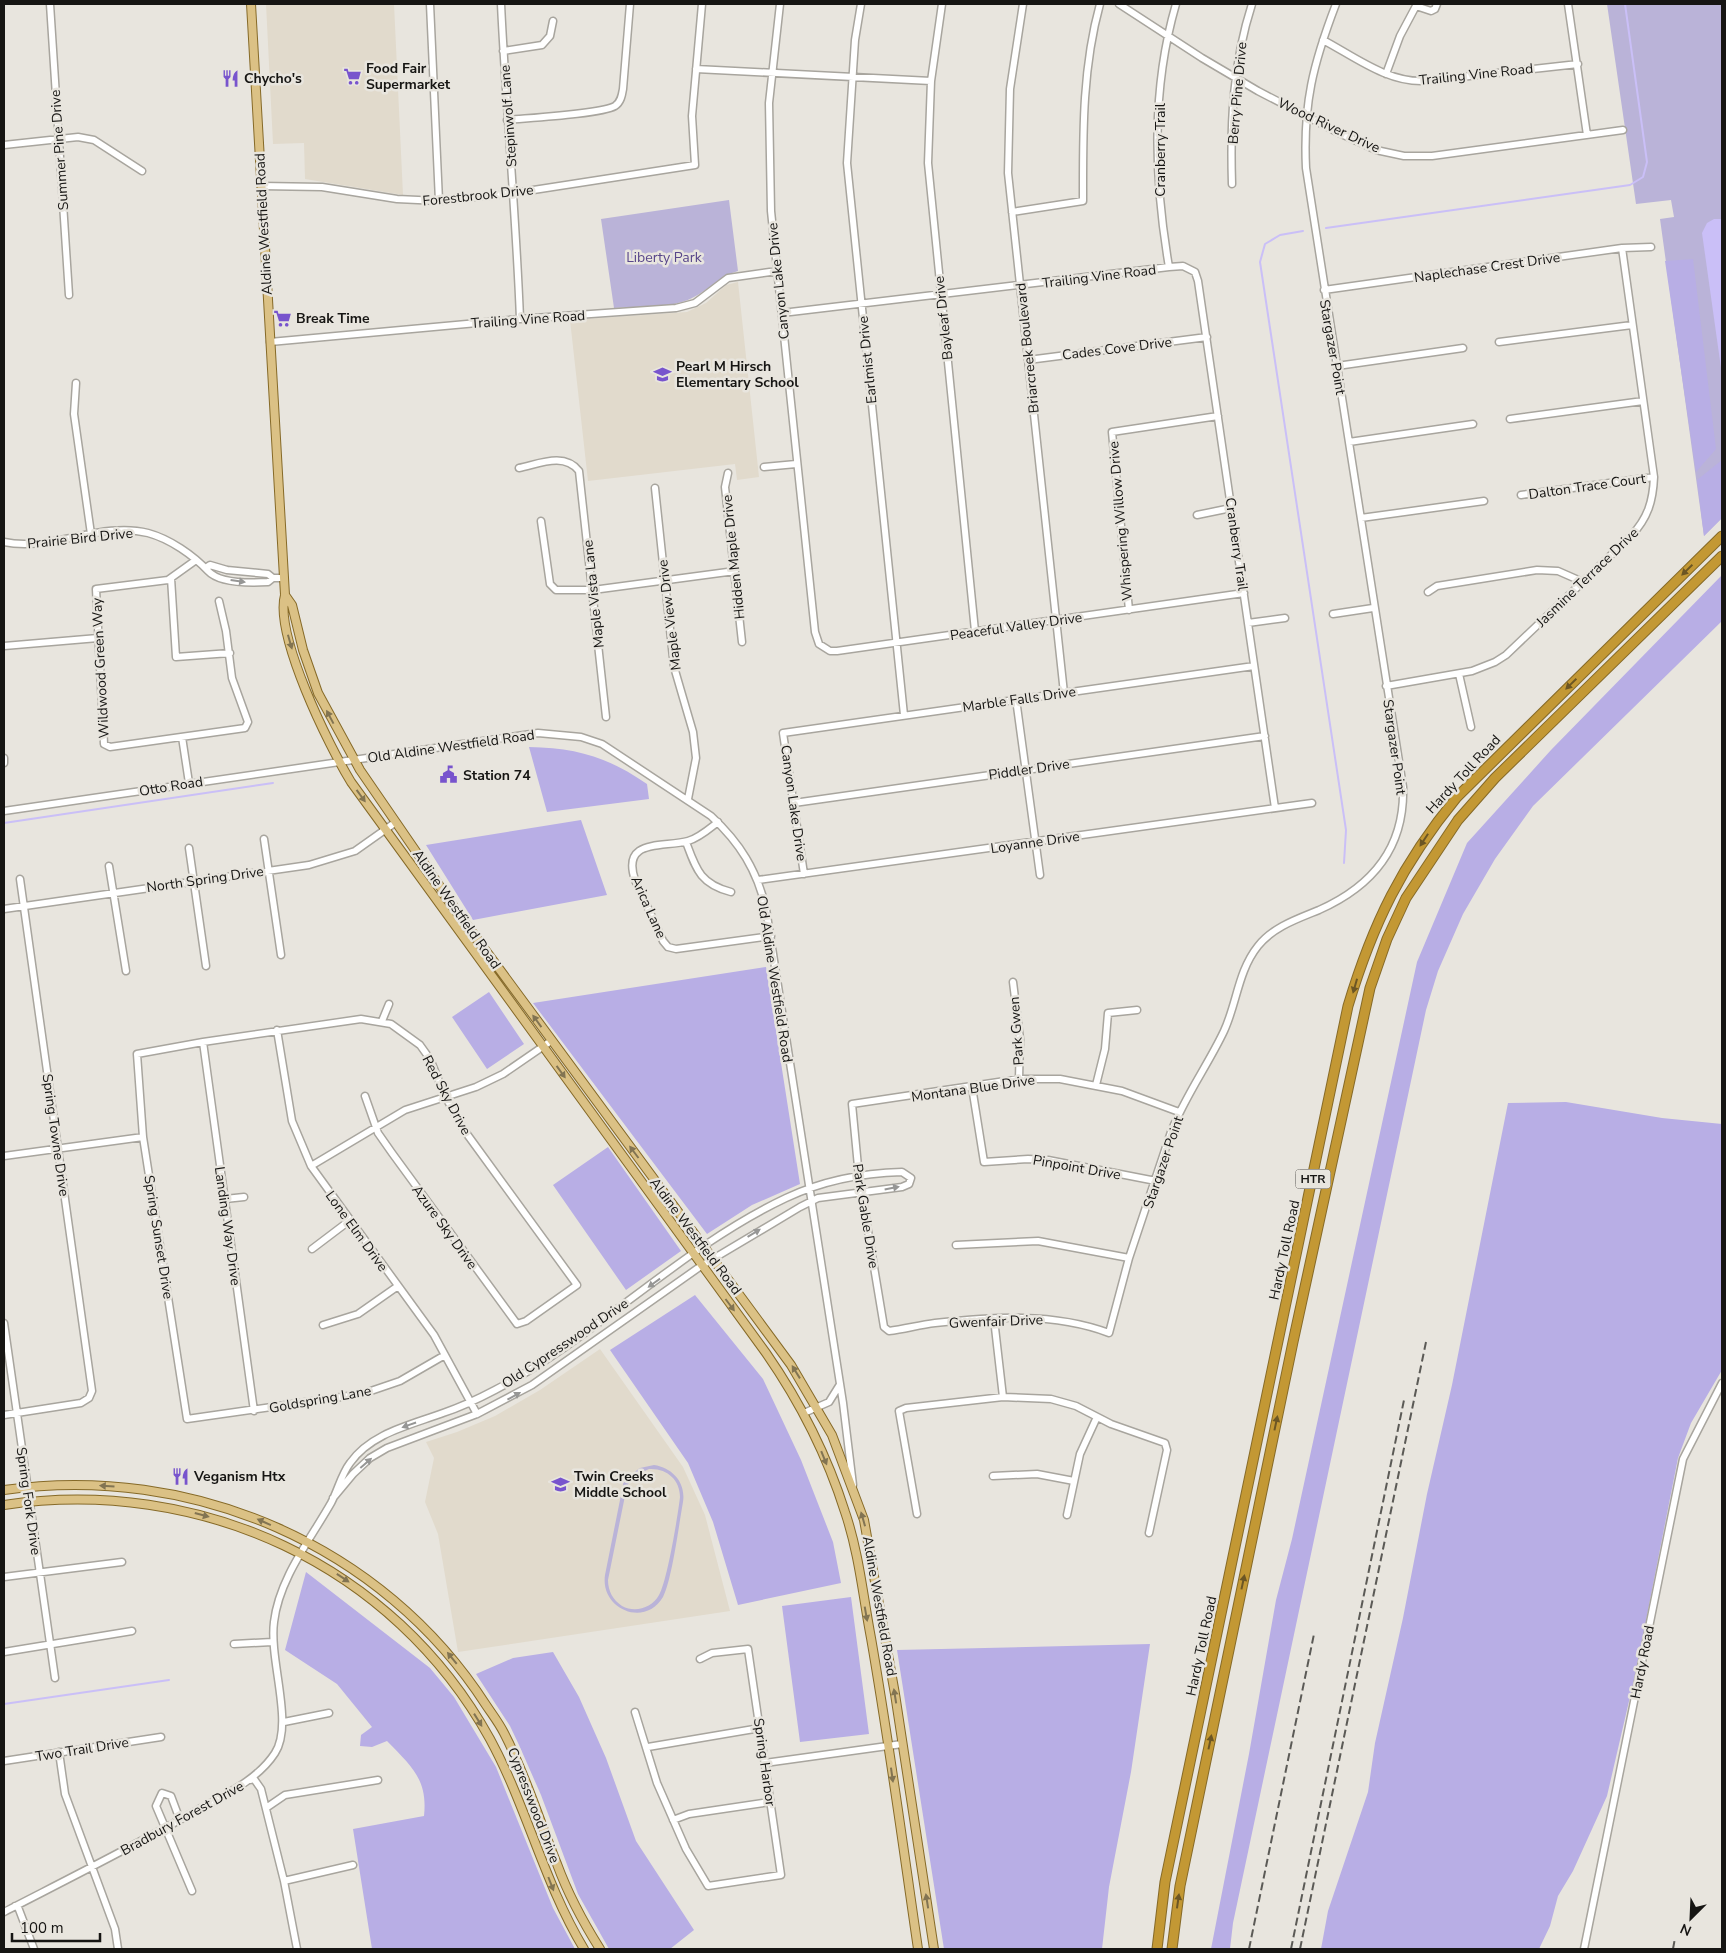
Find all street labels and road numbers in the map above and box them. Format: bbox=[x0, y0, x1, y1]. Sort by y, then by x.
street label: Berry Pine Drive bbox=[1224, 41, 1251, 145]
street label: Trailing Vine Road bbox=[1418, 59, 1534, 90]
street label: Stepinwolf Lane bbox=[495, 64, 522, 168]
street label: Summer Pine Drive bbox=[46, 89, 73, 211]
street label: Wood River Drive bbox=[1275, 93, 1383, 157]
street label: Cranberry Trail bbox=[1151, 102, 1170, 197]
street label: Aldine Westfield Road bbox=[250, 153, 277, 295]
street label: Forestbrook Drive bbox=[422, 180, 535, 211]
street label: Canyon Lake Drive bbox=[763, 222, 794, 340]
street label: Naplechase Crest Drive bbox=[1413, 248, 1561, 287]
street label: Trailing Vine Road bbox=[1041, 260, 1157, 293]
street label: Bayleaf Drive bbox=[930, 275, 957, 361]
street label: Briarcreek Boulevard bbox=[1011, 282, 1044, 414]
street label: Stargazer Point bbox=[1315, 298, 1350, 396]
street label: Trailing Vine Road bbox=[470, 306, 586, 333]
street label: Earlmist Drive bbox=[853, 315, 882, 405]
street label: Cades Cove Drive bbox=[1061, 332, 1173, 365]
street label: Whispering Willow Drive bbox=[1104, 440, 1137, 602]
street label: Dalton Trace Court bbox=[1527, 469, 1647, 504]
street label: Hidden Maple Drive bbox=[718, 494, 749, 620]
street label: Cranberry Trail bbox=[1221, 496, 1253, 593]
street label: Prairie Bird Drive bbox=[26, 523, 134, 553]
street label: Jasmine Terrace Drive bbox=[1531, 523, 1643, 632]
street label: Maple Vista Lane bbox=[578, 539, 609, 649]
street label: Maple View Drive bbox=[653, 558, 686, 671]
street label: Wildwood Green Way bbox=[87, 596, 114, 739]
street label: Peaceful Valley Drive bbox=[949, 608, 1083, 645]
street label: Marble Falls Drive bbox=[961, 682, 1077, 717]
street label: Stargazer Point bbox=[1378, 698, 1411, 796]
street label: Old Aldine Westfield Road bbox=[366, 725, 536, 768]
street label: Hardy Toll Road bbox=[1422, 731, 1505, 818]
street label: Canyon Lake Drive bbox=[776, 744, 811, 862]
street label: Piddler Drive bbox=[987, 754, 1071, 785]
street label: Otto Road bbox=[138, 772, 204, 801]
street label: Loyanne Drive bbox=[989, 827, 1081, 858]
street label: Aldine Westfield Road bbox=[408, 846, 505, 973]
street label: North Spring Drive bbox=[145, 862, 265, 897]
street label: Arica Lane bbox=[626, 873, 671, 941]
street label: Old Aldine Westfield Road bbox=[752, 894, 797, 1064]
street label: Park Gwen bbox=[1005, 996, 1028, 1066]
street label: Red Sky Drive bbox=[418, 1052, 476, 1138]
street label: Montana Blue Drive bbox=[910, 1070, 1036, 1107]
street label: Spring Towne Drive bbox=[37, 1072, 74, 1198]
street label: Stargazer Point bbox=[1139, 1113, 1188, 1211]
street label: Pinpoint Drive bbox=[1031, 1150, 1122, 1185]
street label: Park Gable Drive bbox=[848, 1162, 883, 1270]
street label: Landing Way Drive bbox=[210, 1165, 245, 1287]
road number: HTR bbox=[1296, 1170, 1330, 1188]
street label: Spring Sunset Drive bbox=[139, 1174, 178, 1300]
street label: Aldine Westfield Road bbox=[645, 1174, 746, 1299]
street label: Azure Sky Drive bbox=[408, 1181, 482, 1273]
street label: Lone Elm Drive bbox=[321, 1187, 392, 1275]
street label: Hardy Toll Road bbox=[1265, 1198, 1304, 1302]
street label: Old Cypresswood Drive bbox=[498, 1294, 632, 1393]
street label: Gwenfair Drive bbox=[949, 1310, 1043, 1333]
street label: Goldspring Lane bbox=[267, 1381, 373, 1418]
street label: Spring Fork Drive bbox=[12, 1446, 45, 1556]
street label: Aldine Westfield Road bbox=[858, 1535, 901, 1678]
street label: Hardy Toll Road bbox=[1182, 1594, 1221, 1698]
street label: Hardy Road bbox=[1626, 1624, 1659, 1700]
street label: Spring Harbor bbox=[749, 1717, 780, 1807]
street label: Two Trail Drive bbox=[34, 1733, 130, 1766]
street label: Cypresswood Drive bbox=[503, 1745, 564, 1866]
street label: Bradbury Forest Drive bbox=[117, 1777, 247, 1860]

